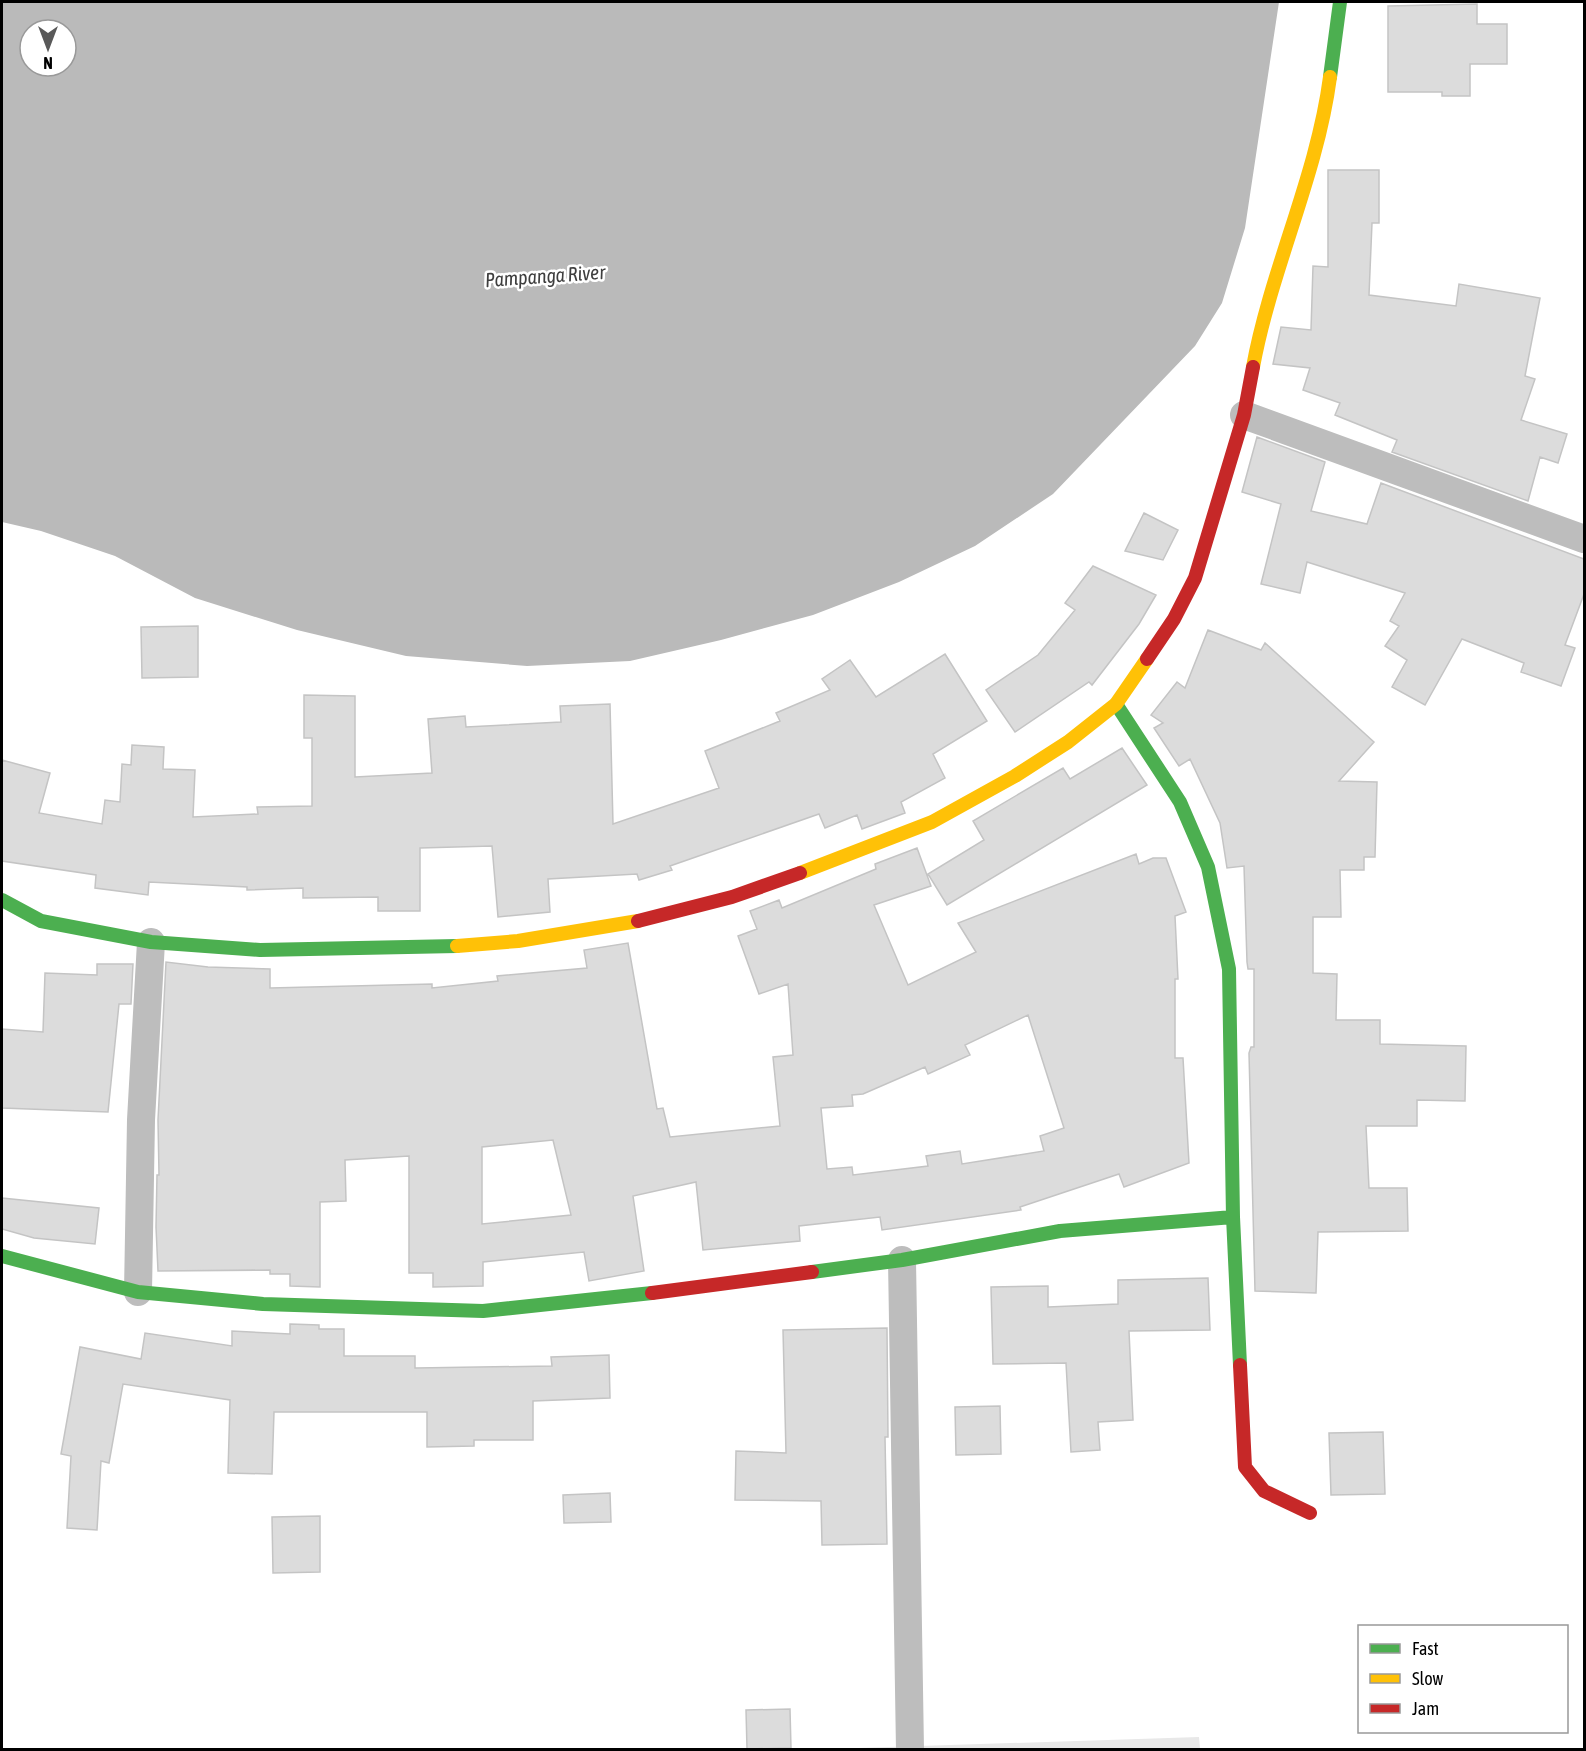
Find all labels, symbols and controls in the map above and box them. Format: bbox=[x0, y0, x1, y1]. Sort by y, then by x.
north arrow bbox=[18, 18, 78, 78]
text: N bbox=[43, 54, 53, 72]
water label: Pampanga River bbox=[484, 260, 607, 291]
legend bbox=[1358, 1625, 1568, 1733]
text: Fast bbox=[1412, 1638, 1439, 1659]
text: Slow bbox=[1412, 1668, 1443, 1689]
text: Jam bbox=[1412, 1698, 1439, 1719]

